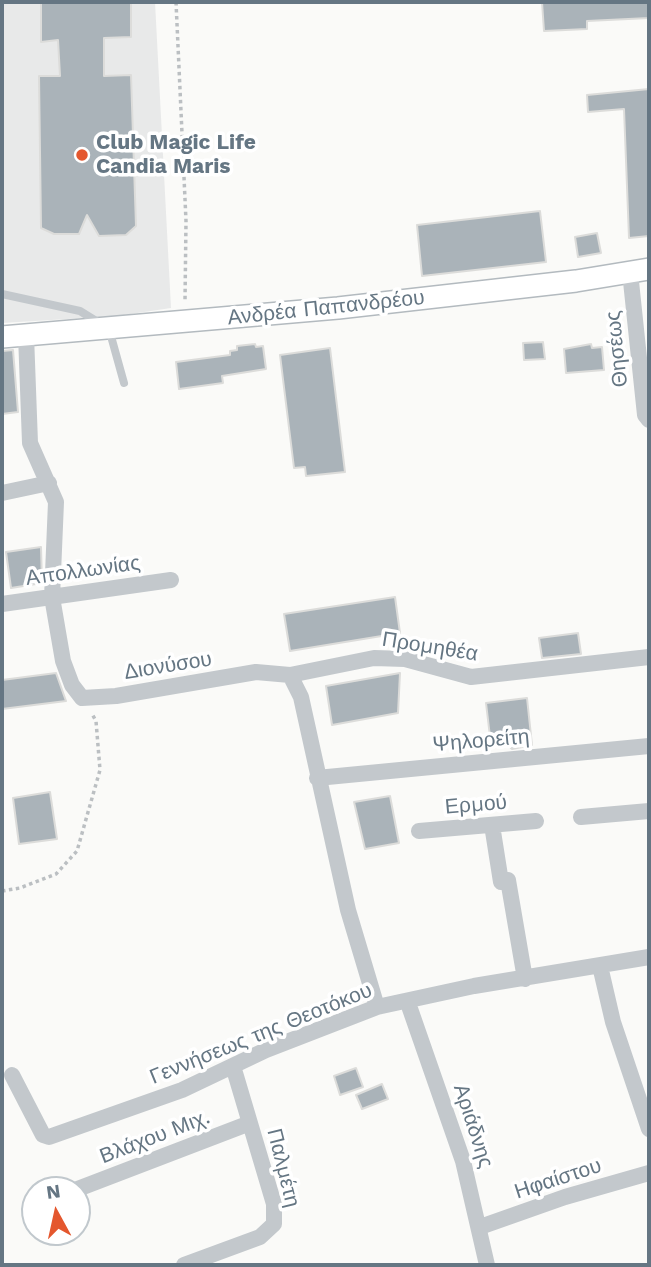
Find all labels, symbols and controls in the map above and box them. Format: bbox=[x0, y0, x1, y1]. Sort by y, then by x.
place label: Club Magic Life Candia Maris bbox=[96, 130, 256, 180]
marker: Club Magic Life Candia Maris bbox=[74, 147, 90, 163]
street label: Ανδρέα Παπανδρέου bbox=[226, 285, 426, 331]
street label: Θησέως bbox=[600, 309, 634, 389]
street label: Απολλωνίας bbox=[24, 551, 142, 591]
street label: Προμηθέα bbox=[380, 627, 480, 667]
street label: Διονύσου bbox=[122, 647, 214, 685]
street label: Ψηλορείτη bbox=[432, 724, 530, 758]
street label: Ερμού bbox=[444, 790, 508, 820]
street label: Γεννήσεως της Θεοτόκου bbox=[146, 978, 376, 1090]
street label: Αριάδνης bbox=[448, 1081, 498, 1171]
street label: Βλάχου Μιχ. bbox=[96, 1104, 214, 1170]
street label: Παλμέτη bbox=[261, 1126, 305, 1210]
street label: Ηφαίστου bbox=[511, 1153, 605, 1205]
north arrow bbox=[21, 1176, 91, 1246]
text: N bbox=[45, 1179, 62, 1204]

